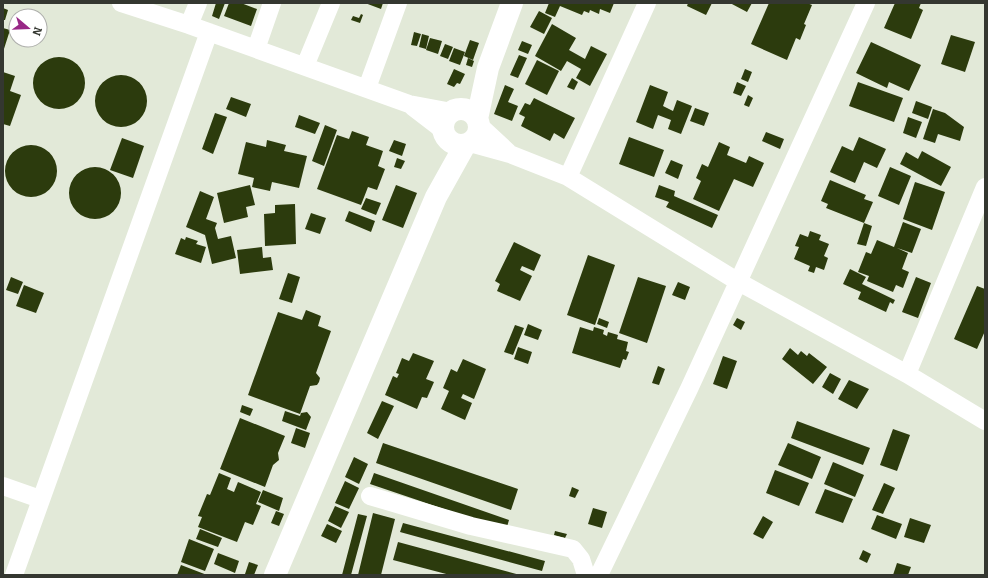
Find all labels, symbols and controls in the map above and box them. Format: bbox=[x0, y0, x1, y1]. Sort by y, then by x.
north arrow bbox=[8, 8, 48, 48]
text: N bbox=[29, 25, 45, 38]

